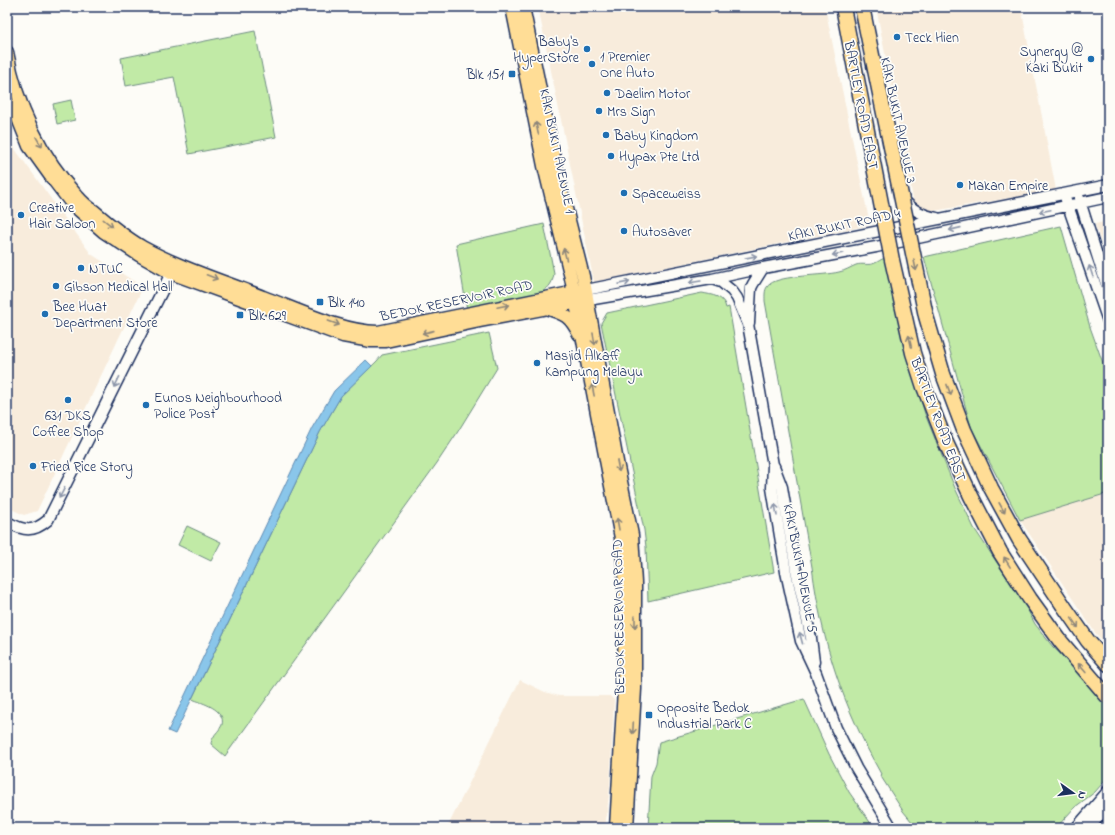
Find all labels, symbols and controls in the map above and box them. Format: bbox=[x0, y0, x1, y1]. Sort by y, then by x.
place label: Teck Hien bbox=[905, 28, 959, 49]
place label: Baby's HyperStore bbox=[513, 32, 580, 70]
marker: Teck Hien bbox=[892, 32, 902, 42]
street label: BARTLEY ROAD EAST bbox=[838, 38, 883, 172]
place label: Synergy @ Kaki Bukit bbox=[1020, 42, 1084, 79]
marker: Baby's HyperStore bbox=[582, 44, 592, 54]
place label: 1 Premier One Auto bbox=[600, 47, 654, 84]
marker: Synergy @ Kaki Bukit bbox=[1086, 54, 1096, 64]
street label: KAKI BUKIT AVENUE 3 bbox=[874, 55, 921, 186]
marker: 1 Premier One Auto bbox=[587, 59, 597, 69]
place label: Blk 151 bbox=[466, 65, 505, 86]
marker: Blk 151 bbox=[507, 69, 517, 79]
place label: Daelim Motor bbox=[614, 84, 691, 105]
street label: KAKI BUKIT AVENUE 1 bbox=[533, 87, 580, 216]
marker: Daelim Motor bbox=[602, 88, 612, 98]
place label: Mrs Sign bbox=[607, 102, 655, 124]
marker: Mrs Sign bbox=[594, 106, 604, 116]
one-way arrow bbox=[532, 122, 540, 135]
place label: Baby Kingdom bbox=[613, 126, 698, 148]
marker: Baby Kingdom bbox=[601, 130, 611, 140]
one-way arrow bbox=[36, 136, 44, 148]
place label: Hypax Pte Ltd bbox=[619, 147, 699, 169]
marker: Hypax Pte Ltd bbox=[606, 151, 616, 161]
place label: Makan Empire bbox=[968, 176, 1049, 197]
marker: Makan Empire bbox=[955, 180, 965, 190]
place label: Spaceweiss bbox=[632, 184, 701, 205]
marker: Spaceweiss bbox=[619, 188, 629, 198]
place label: Creative Hair Saloon bbox=[29, 198, 96, 235]
street label: KAKI BUKIT ROAD 4 bbox=[786, 203, 903, 248]
one-way arrow bbox=[1039, 207, 1052, 215]
marker: Creative Hair Saloon bbox=[16, 210, 26, 220]
one-way arrow bbox=[102, 219, 113, 227]
place label: Autosaver bbox=[632, 222, 692, 243]
marker: Autosaver bbox=[619, 226, 629, 236]
one-way arrow bbox=[949, 226, 962, 234]
one-way arrow bbox=[561, 247, 569, 260]
one-way arrow bbox=[832, 251, 845, 259]
one-way arrow bbox=[745, 253, 758, 261]
one-way arrow bbox=[912, 258, 920, 271]
place label: NTUC bbox=[89, 259, 123, 280]
marker: NTUC bbox=[76, 263, 86, 273]
one-way arrow bbox=[1086, 266, 1094, 278]
one-way arrow bbox=[206, 274, 218, 281]
street label: BEDOK RESERVOIR ROAD bbox=[377, 275, 535, 328]
place label: Gibson Medical Hall bbox=[64, 277, 173, 298]
one-way arrow bbox=[617, 278, 630, 286]
one-way arrow bbox=[689, 278, 702, 286]
marker: Gibson Medical Hall bbox=[51, 281, 61, 291]
place label: Blk 140 bbox=[327, 293, 365, 314]
place label: Bee Huat Department Store bbox=[52, 297, 158, 334]
marker: Blk 140 bbox=[315, 297, 325, 307]
one-way arrow bbox=[496, 302, 509, 310]
place label: Blk 629 bbox=[247, 306, 287, 327]
marker: Bee Huat Department Store bbox=[40, 309, 50, 319]
marker: Blk 629 bbox=[235, 310, 245, 320]
one-way arrow bbox=[327, 320, 340, 327]
one-way arrow bbox=[422, 329, 435, 337]
one-way arrow bbox=[591, 332, 599, 345]
one-way arrow bbox=[906, 335, 914, 348]
place label: Masjid Alkaff Kampung Melayu bbox=[545, 346, 643, 384]
street label: BARTLEY ROAD EAST bbox=[904, 354, 971, 484]
marker: Masjid Alkaff Kampung Melayu bbox=[532, 358, 542, 368]
one-way arrow bbox=[113, 376, 120, 388]
one-way arrow bbox=[945, 383, 953, 395]
one-way arrow bbox=[589, 384, 597, 397]
place label: Eunos Neighbourhood Police Post bbox=[154, 388, 282, 425]
marker: 631 DKS Coffee Shop bbox=[63, 395, 73, 405]
marker: Eunos Neighbourhood Police Post bbox=[141, 400, 151, 410]
place label: 631 DKS Coffee Shop bbox=[32, 406, 104, 443]
place label: Fried Rice Story bbox=[40, 457, 133, 479]
one-way arrow bbox=[614, 460, 622, 473]
marker: Fried Rice Story bbox=[28, 461, 38, 471]
one-way arrow bbox=[58, 487, 65, 499]
street label: KAKI BUKIT AVENUE 5 bbox=[777, 502, 822, 635]
one-way arrow bbox=[999, 502, 1007, 514]
one-way arrow bbox=[771, 504, 779, 517]
one-way arrow bbox=[614, 518, 622, 531]
street label: BEDOK RESERVOIR ROAD bbox=[608, 539, 631, 696]
one-way arrow bbox=[1003, 557, 1011, 568]
one-way arrow bbox=[631, 615, 639, 628]
one-way arrow bbox=[1071, 617, 1079, 628]
one-way arrow bbox=[796, 631, 804, 644]
one-way arrow bbox=[1078, 663, 1087, 673]
place label: Opposite Bedok Industrial Park C bbox=[657, 698, 752, 735]
marker: Opposite Bedok Industrial Park C bbox=[644, 710, 654, 720]
one-way arrow bbox=[629, 721, 637, 734]
north arrow bbox=[1053, 773, 1093, 813]
text: N bbox=[1073, 790, 1090, 801]

